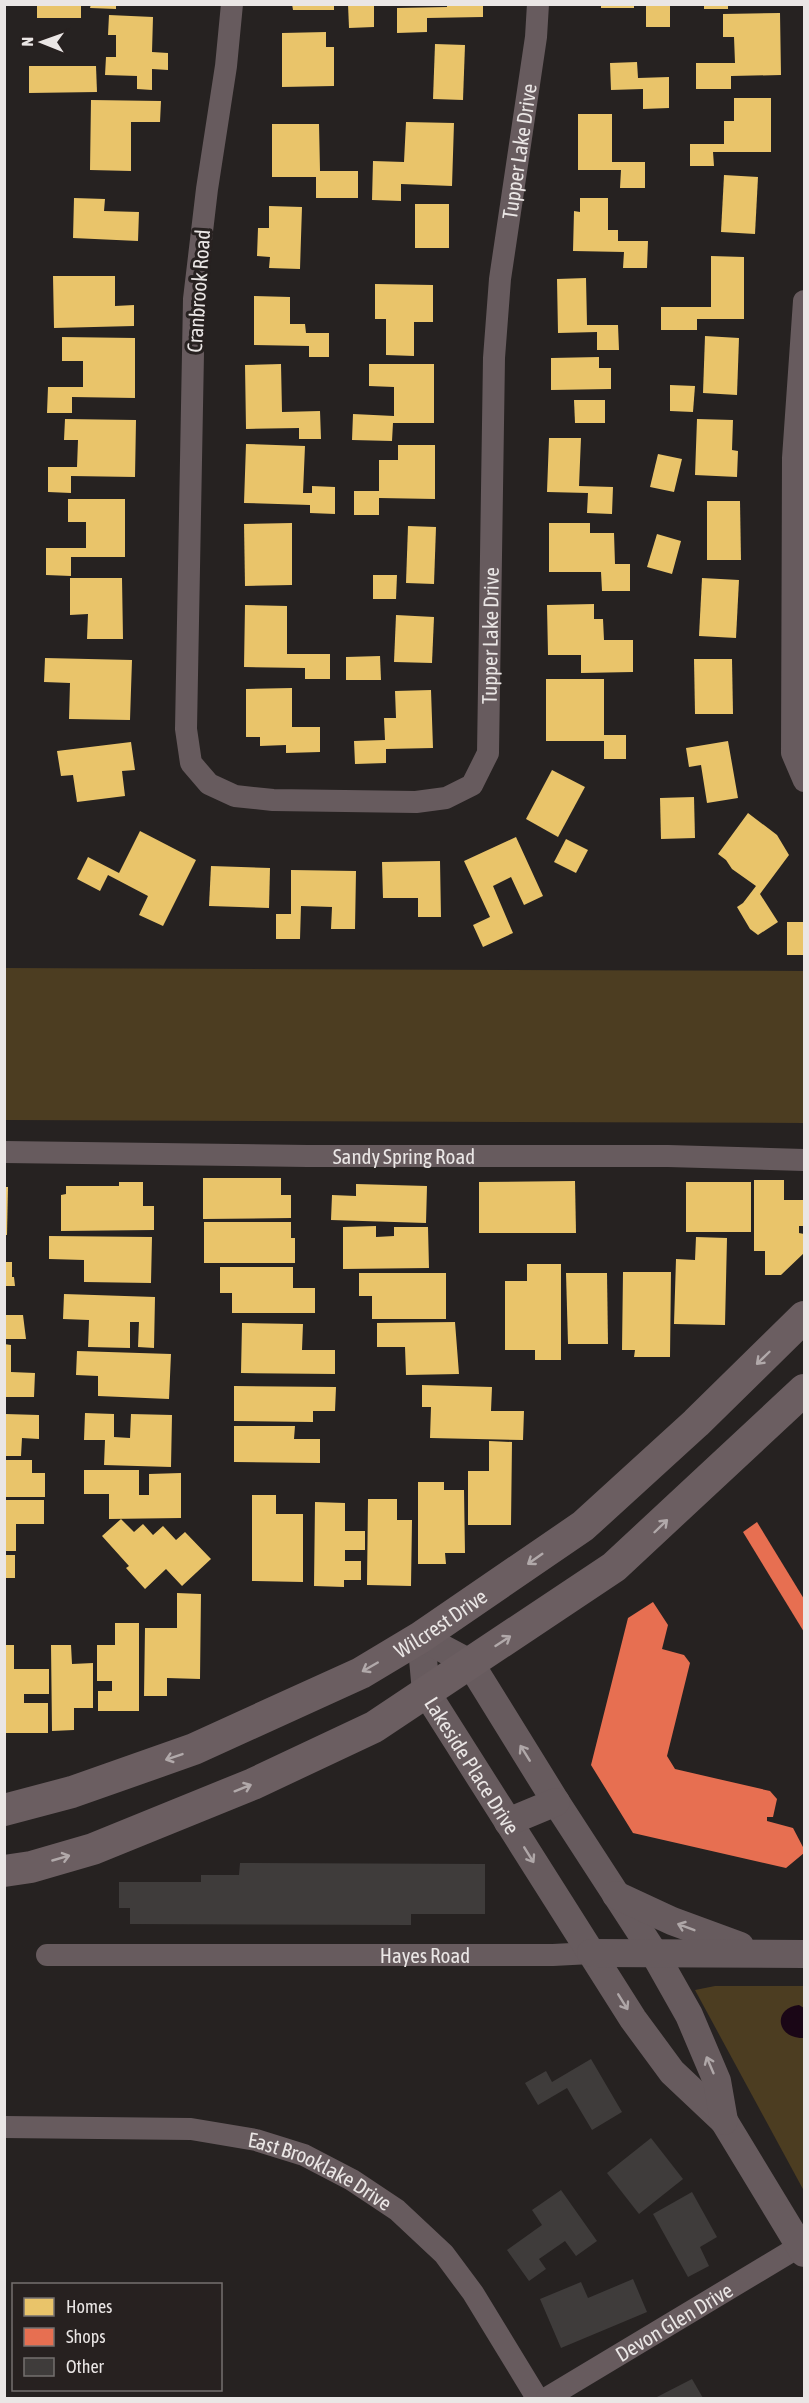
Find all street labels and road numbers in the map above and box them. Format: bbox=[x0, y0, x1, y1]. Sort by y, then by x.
street label: Tupper Lake Drive bbox=[497, 82, 541, 221]
street label: Cranbrook Road bbox=[182, 229, 214, 353]
street label: Tupper Lake Drive bbox=[477, 567, 503, 704]
street label: Sandy Spring Road bbox=[333, 1144, 475, 1168]
street label: Wilcrest Drive bbox=[390, 1584, 491, 1662]
street label: Lakeside Place Drive bbox=[420, 1692, 525, 1838]
street label: Hayes Road bbox=[380, 1943, 470, 1967]
street label: East Brooklake Drive bbox=[246, 2127, 397, 2215]
street label: Devon Glen Drive bbox=[611, 2277, 737, 2366]

